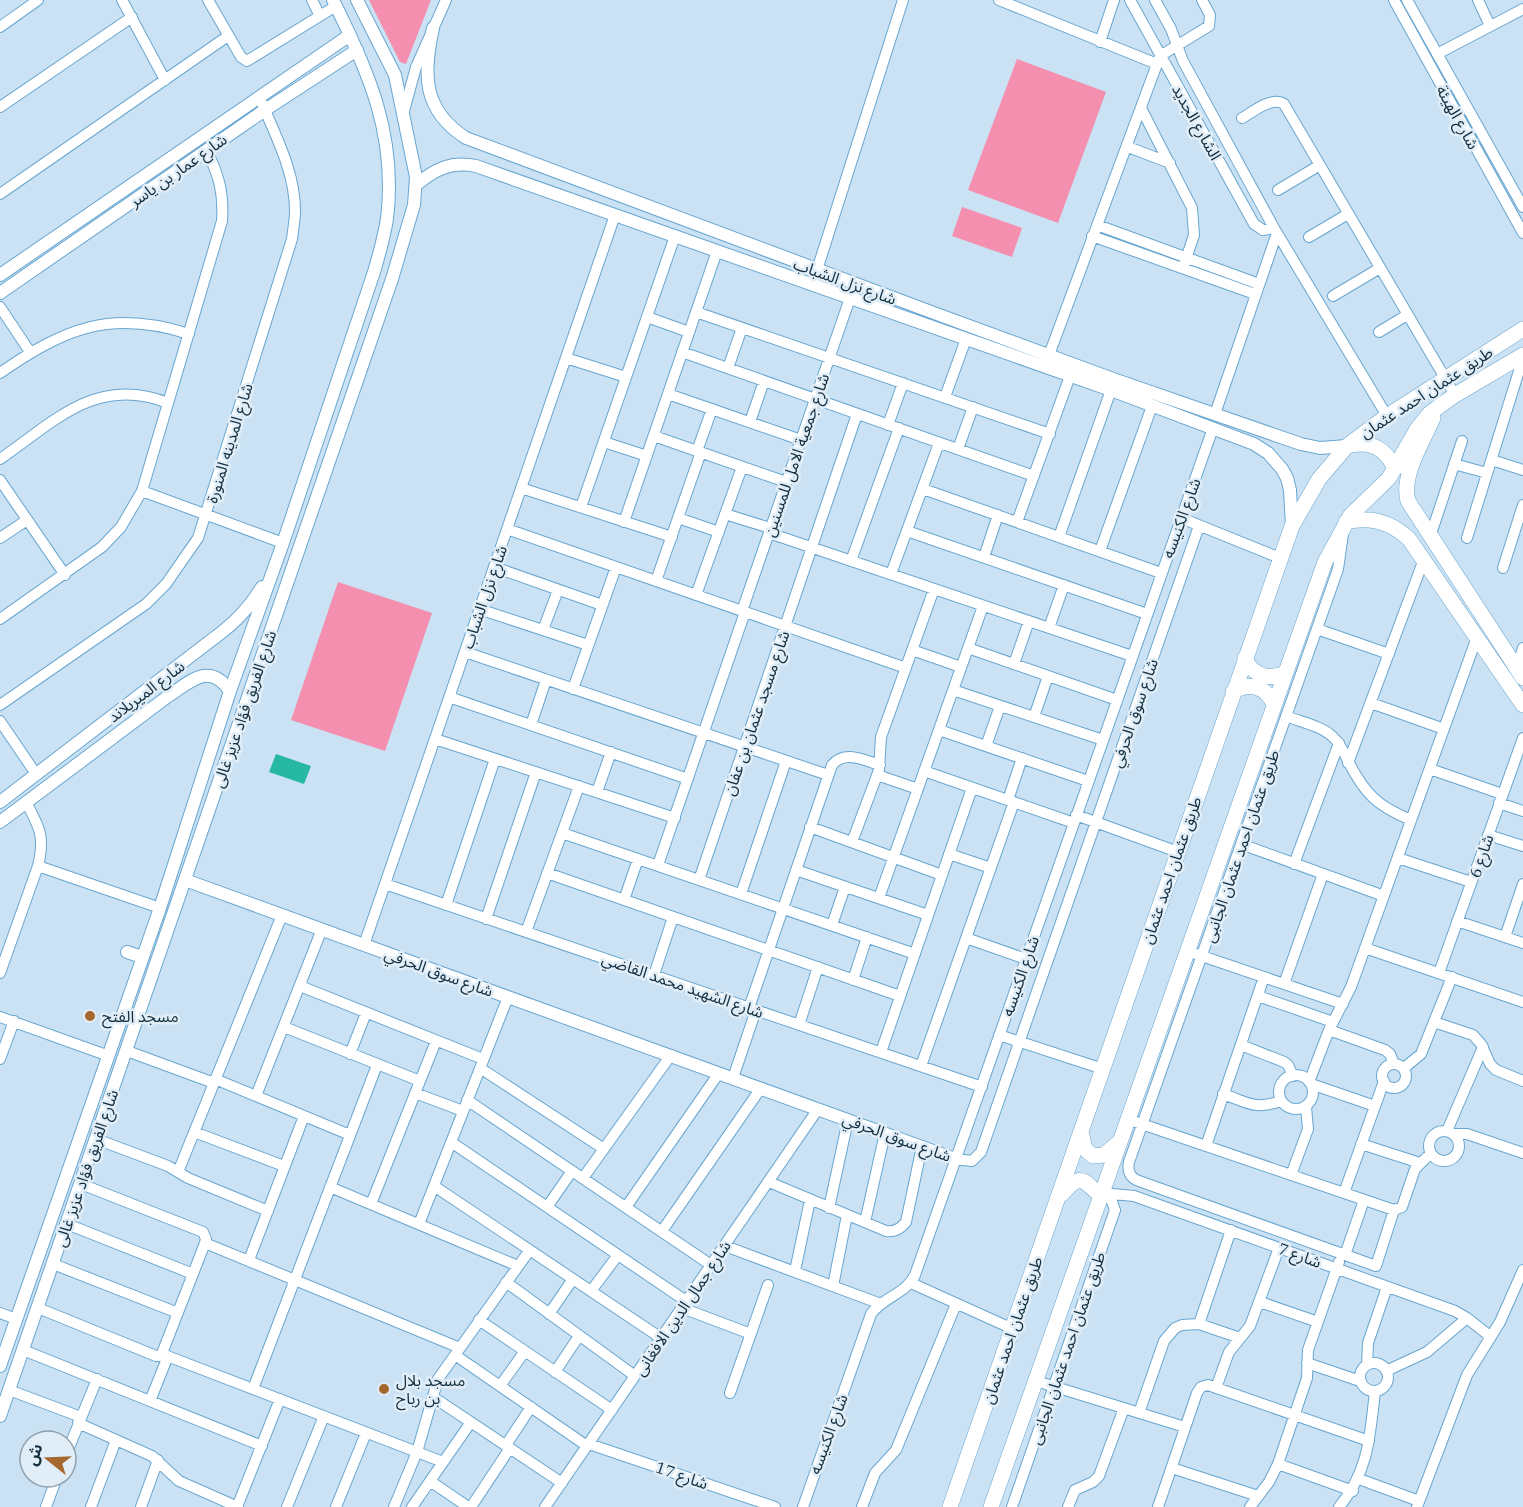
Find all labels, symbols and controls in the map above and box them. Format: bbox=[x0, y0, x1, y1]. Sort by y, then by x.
street label: الشارع الجديد bbox=[1165, 80, 1226, 165]
street label: شارع الهيئة bbox=[1430, 81, 1484, 154]
street label: شارع عمار بن ياسر bbox=[125, 129, 232, 214]
street label: شارع نزل الشباب bbox=[790, 253, 899, 312]
street label: طريق عثمان احمد عثمان bbox=[1356, 342, 1497, 443]
street label: شارع جمعية الامل للمسنين bbox=[759, 371, 836, 540]
street label: شارع المدينه المنورة bbox=[201, 381, 260, 506]
street label: شارع الكنيسه bbox=[1157, 475, 1208, 562]
street label: شارع نزل الشباب bbox=[457, 543, 514, 652]
street label: شارع الفريق فؤاد عزيز غالى bbox=[208, 628, 283, 791]
street label: شارع مسجد عثمان بن عفان bbox=[718, 628, 796, 799]
street label: شارع الميريلاند bbox=[104, 656, 190, 729]
street label: شارع سوق الحرفي bbox=[1106, 656, 1165, 771]
street label: طريق عثمان احمد عثمان الجانبى bbox=[1199, 747, 1284, 945]
street label: طريق عثمان احمد عثمان bbox=[1136, 794, 1207, 947]
street label: شارع 6 bbox=[1464, 832, 1501, 881]
street label: شارع الكنيسه bbox=[997, 933, 1046, 1020]
street label: شارع سوق الحرفي bbox=[381, 943, 496, 1004]
street label: شارع الشهيد محمد القاضي bbox=[599, 948, 766, 1025]
place label: مسجد الفتح bbox=[102, 1006, 179, 1029]
marker: مسجد الفتح bbox=[83, 1009, 97, 1023]
street label: شارع الفريق فؤاد عزيز غالى bbox=[50, 1087, 125, 1250]
street label: شارع سوق الحرفي bbox=[839, 1108, 954, 1169]
street label: شارع جمال الدين الافغانى bbox=[629, 1236, 737, 1381]
street label: شارع 7 bbox=[1275, 1238, 1324, 1275]
street label: طريق عثمان احمد عثمان الجانبى bbox=[1025, 1249, 1110, 1447]
street label: طريق عثمان احمد عثمان bbox=[977, 1254, 1048, 1407]
place label: مسجد بلال بن رباح bbox=[396, 1370, 465, 1411]
marker: مسجد بلال بن رباح bbox=[377, 1382, 391, 1396]
street label: شارع الكنيسه bbox=[804, 1391, 855, 1478]
north arrow bbox=[18, 1429, 78, 1489]
text: ش bbox=[21, 1441, 47, 1468]
street label: شارع 17 bbox=[652, 1457, 711, 1496]

